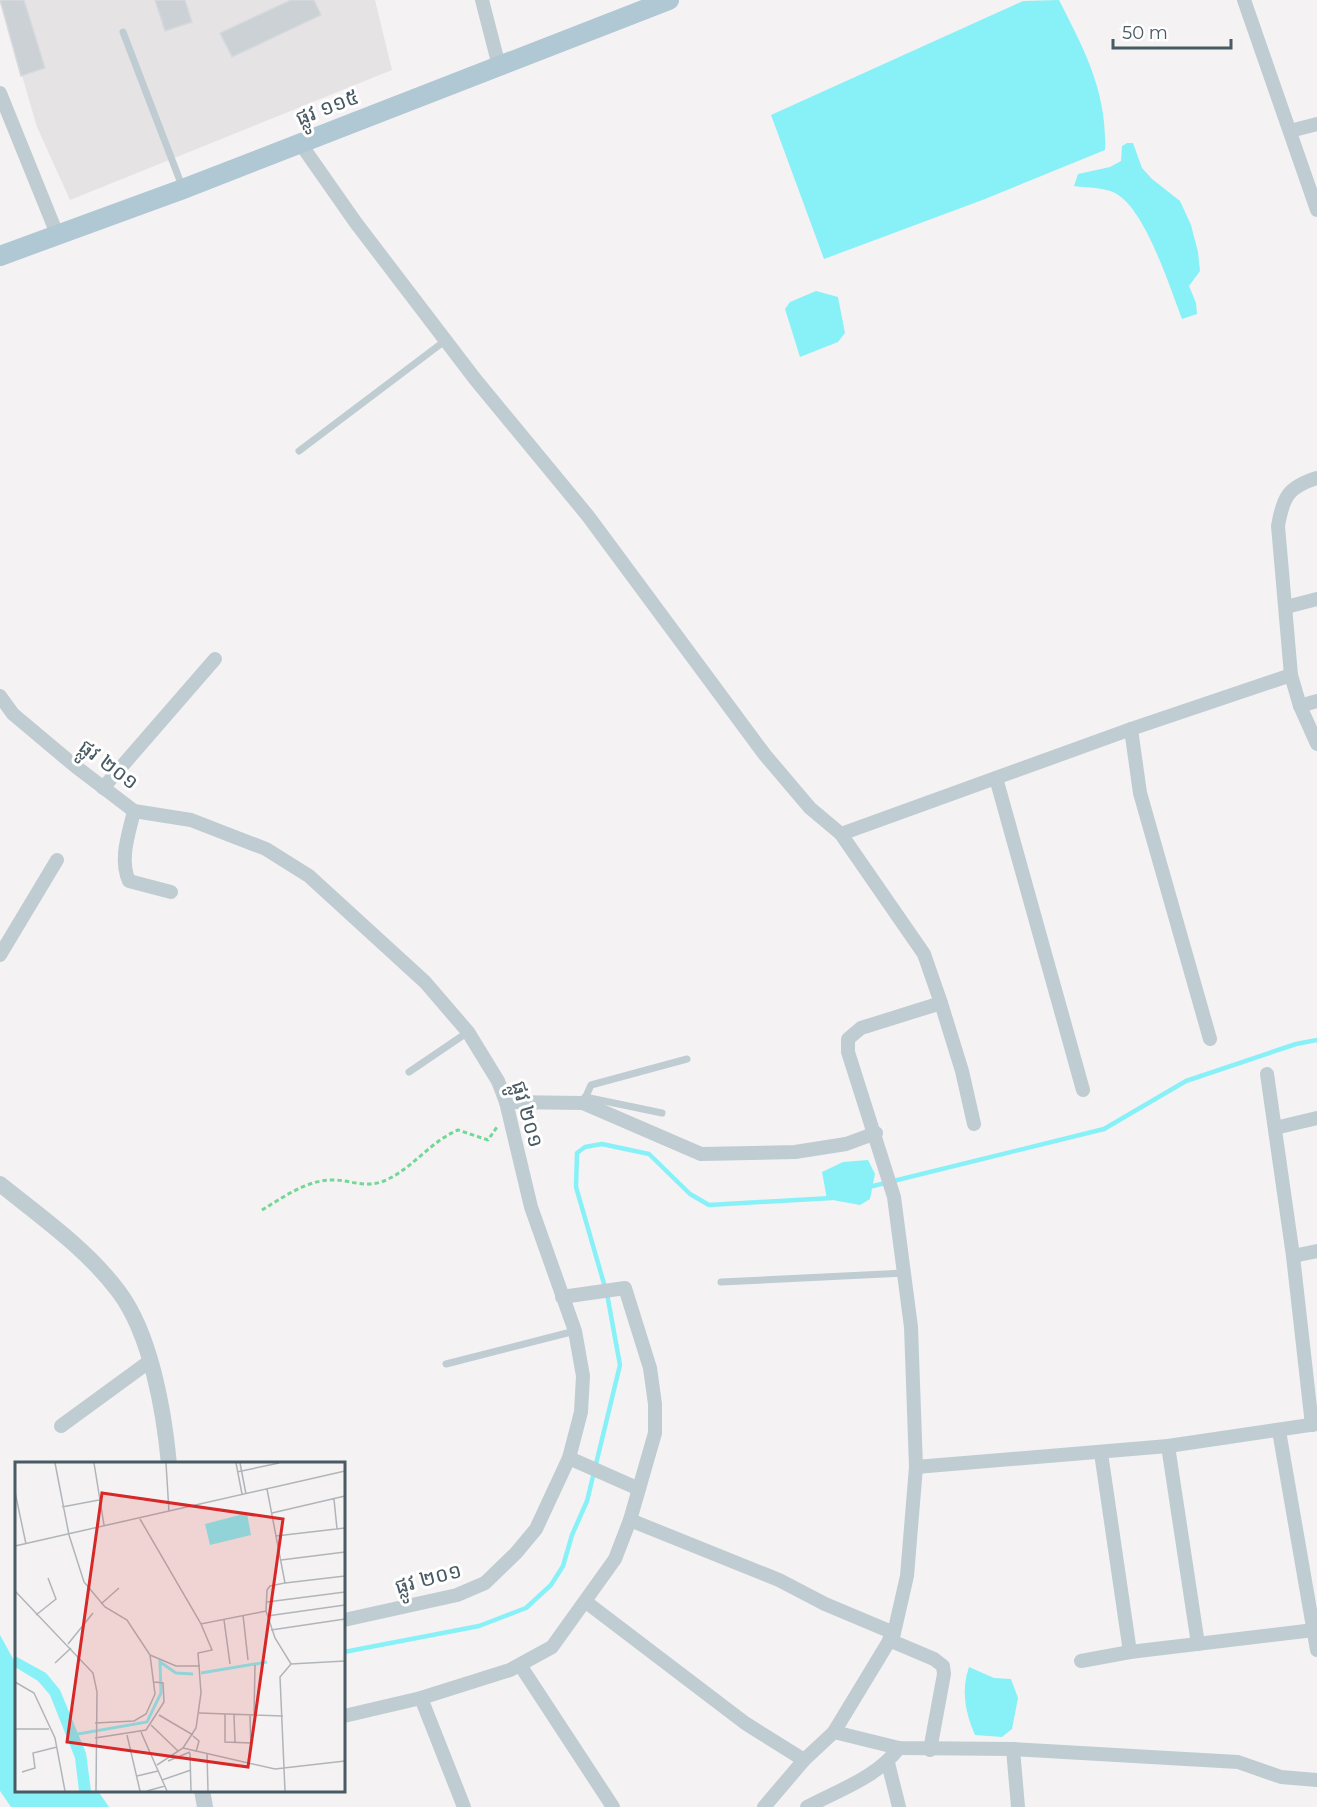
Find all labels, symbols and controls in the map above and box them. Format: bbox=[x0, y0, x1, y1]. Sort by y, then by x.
scale bar bbox=[1113, 12, 1232, 50]
text: 50 m bbox=[1122, 22, 1168, 44]
street label: ផ្លូវ ១១៥ bbox=[292, 84, 365, 137]
street label: ផ្លូវ ២០១ bbox=[70, 734, 144, 800]
street label: ផ្លូវ ២០១ bbox=[500, 1078, 549, 1152]
inset map bbox=[15, 1462, 345, 1792]
street label: ផ្លូវ ២០១ bbox=[392, 1557, 466, 1606]

